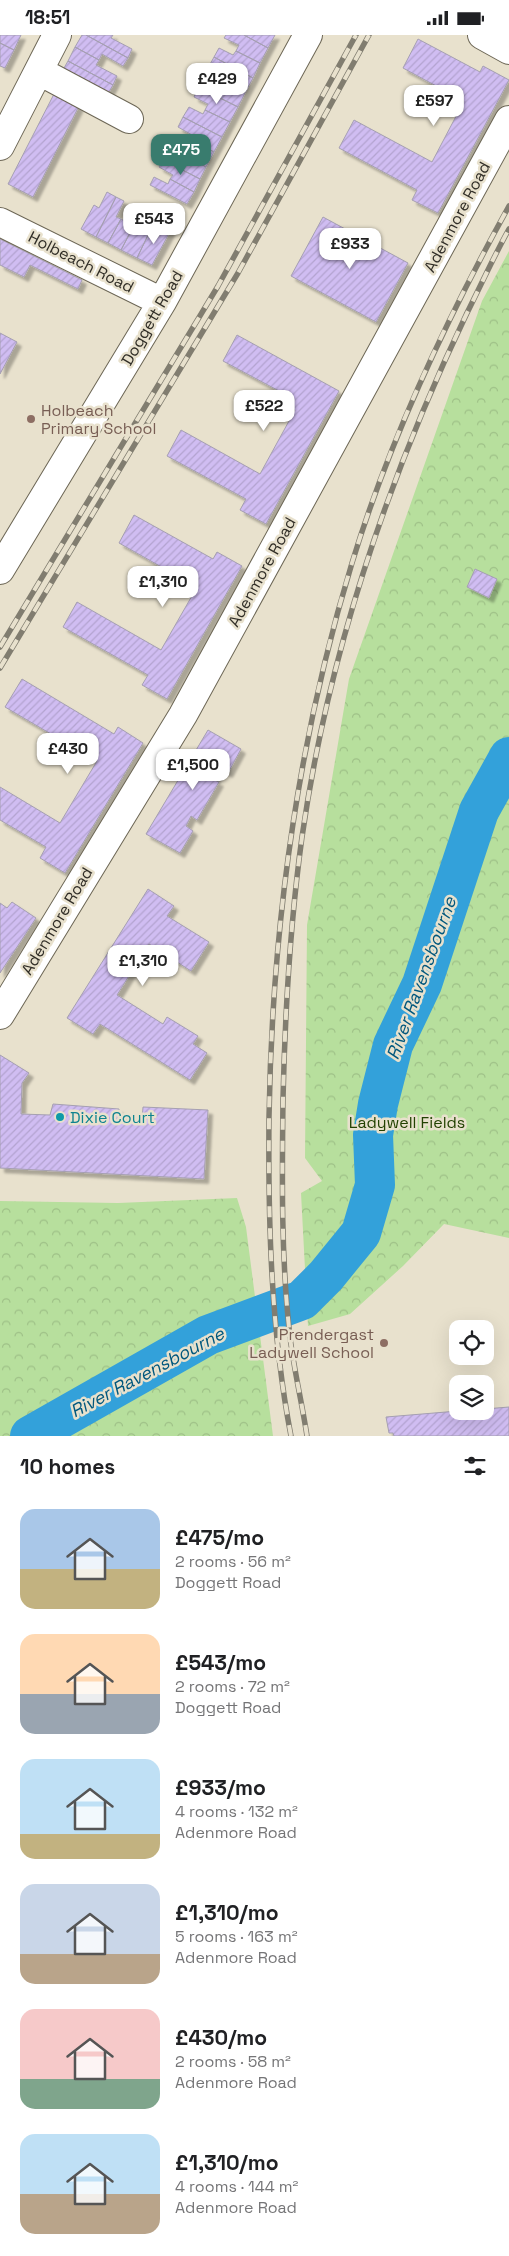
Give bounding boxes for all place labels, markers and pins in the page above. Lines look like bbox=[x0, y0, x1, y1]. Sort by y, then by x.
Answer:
pin: £429 bbox=[187, 63, 247, 105]
pin: £597 bbox=[404, 84, 464, 127]
pin: £475 bbox=[151, 133, 211, 176]
pin: £543 bbox=[124, 203, 184, 245]
pin: £933 bbox=[320, 227, 380, 270]
pin: £522 bbox=[234, 389, 294, 432]
place label: Holbeach Primary School bbox=[41, 400, 156, 439]
marker: Holbeach Primary School bbox=[25, 413, 37, 425]
pin: £1,310 bbox=[122, 565, 204, 608]
pin: £430 bbox=[38, 733, 98, 775]
pin: £1,500 bbox=[152, 749, 234, 791]
pin: £1,310 bbox=[102, 945, 184, 987]
place label: Dixie Court bbox=[70, 1107, 155, 1128]
marker: Dixie Court bbox=[54, 1111, 66, 1123]
place label: Prendergast Ladywell School bbox=[249, 1324, 374, 1363]
marker: Prendergast Ladywell School bbox=[378, 1337, 390, 1349]

